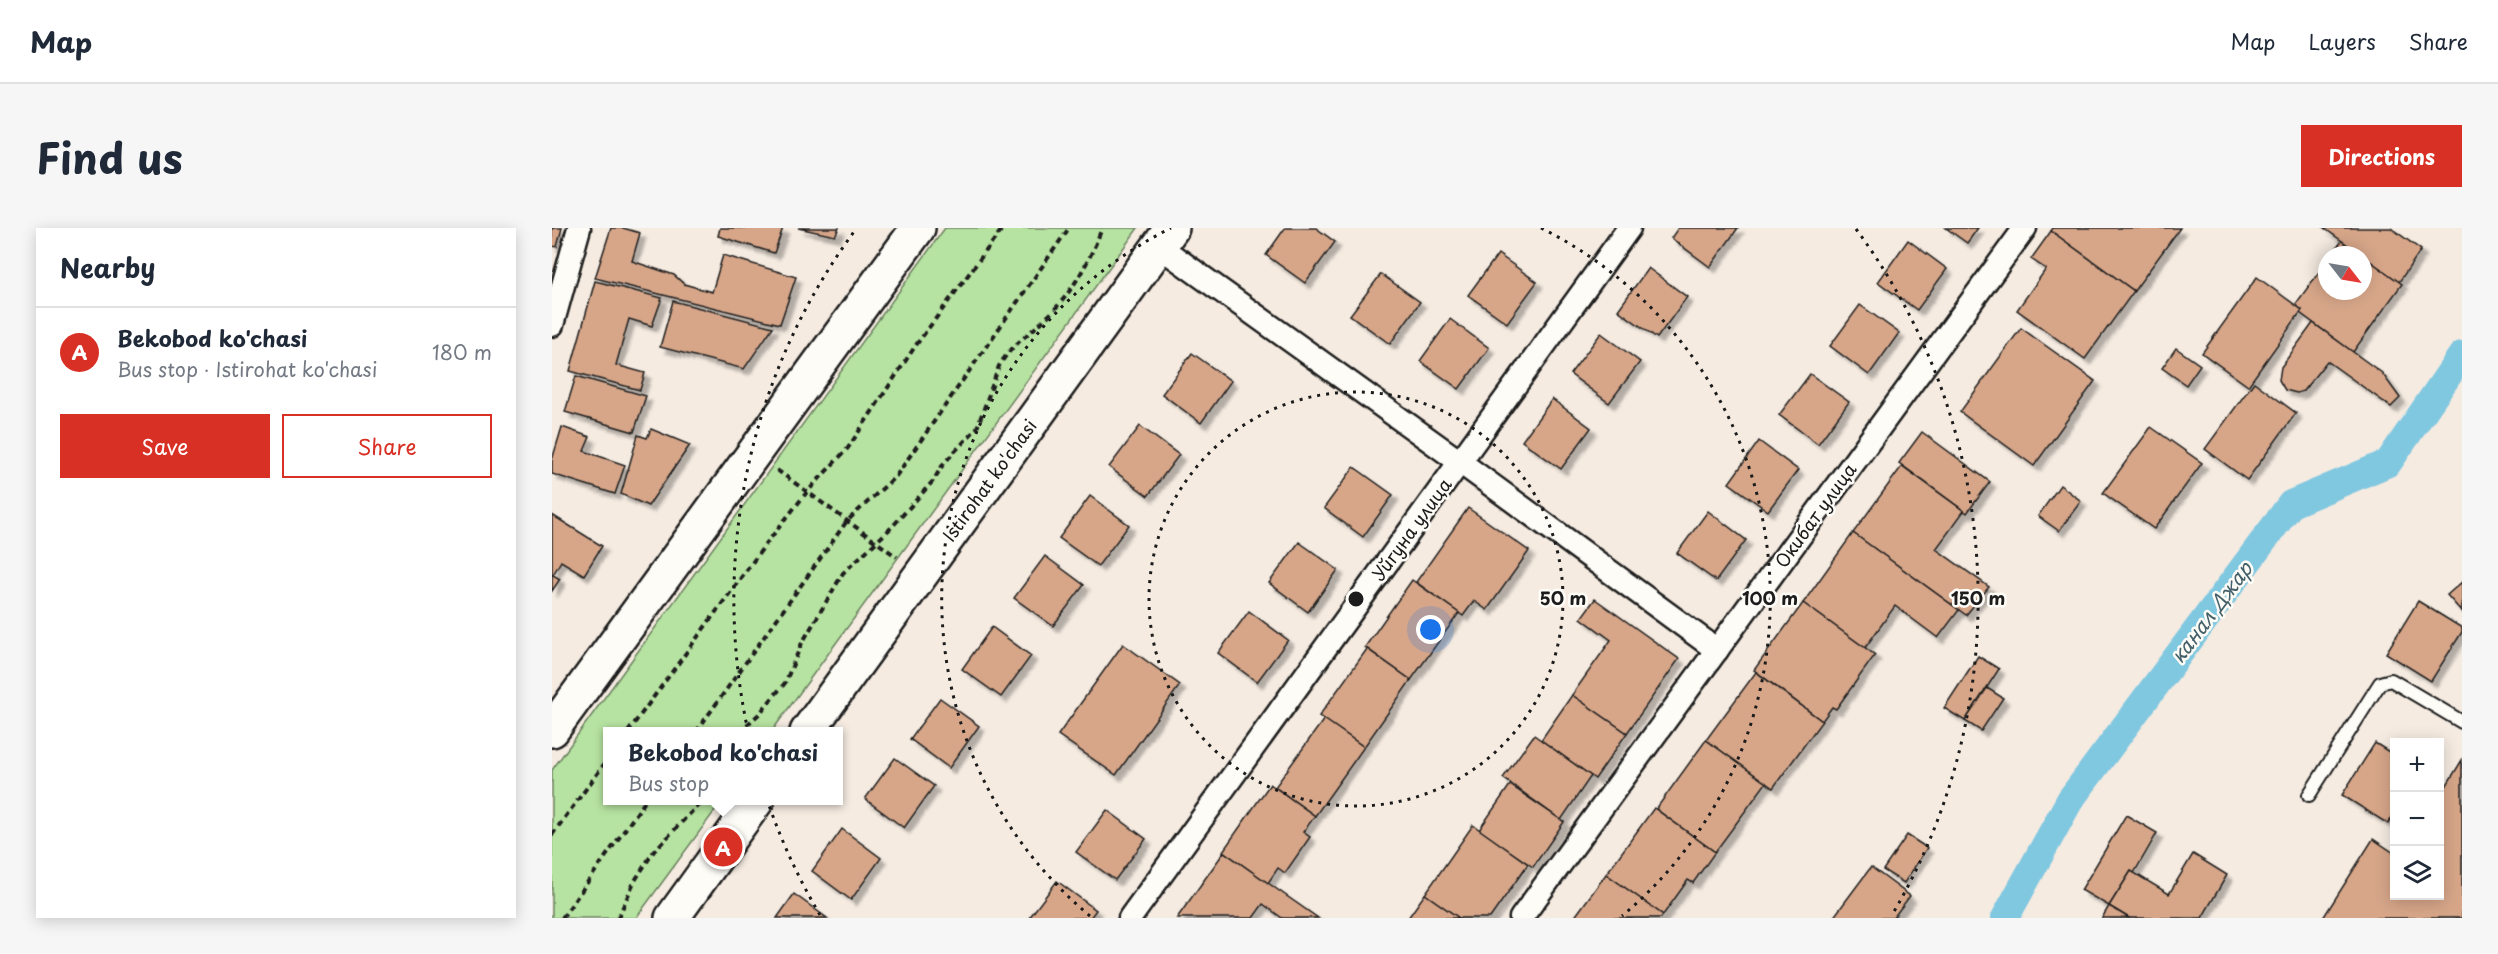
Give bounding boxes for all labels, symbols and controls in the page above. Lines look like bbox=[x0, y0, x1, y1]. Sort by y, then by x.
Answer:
text: Map bbox=[30, 20, 92, 63]
text: Map bbox=[2231, 25, 2275, 57]
text: Layers bbox=[2308, 25, 2376, 57]
text: Share bbox=[2409, 25, 2468, 57]
text: Find us bbox=[36, 125, 183, 188]
button: Directions bbox=[2301, 125, 2462, 187]
north arrow bbox=[2318, 246, 2372, 300]
text: Nearby bbox=[60, 248, 155, 287]
text: Bekobod ko'chasi bbox=[117, 321, 307, 354]
text: A bbox=[72, 337, 87, 367]
text: 180 m bbox=[432, 337, 492, 367]
text: Bus stop · Istirohat ko'chasi bbox=[117, 354, 377, 384]
street label: Istirohat ko'chasi bbox=[935, 413, 1043, 547]
button: Save bbox=[60, 414, 270, 478]
button: Share bbox=[282, 414, 492, 478]
street label: Окибат улица bbox=[1768, 456, 1863, 573]
street label: Уйгуна улица bbox=[1364, 471, 1458, 586]
water label: канал Джар bbox=[2163, 554, 2260, 669]
text: 50 m bbox=[1540, 584, 1586, 611]
text: 100 m bbox=[1742, 584, 1798, 611]
text: 150 m bbox=[1951, 584, 2005, 611]
centre of rings bbox=[1346, 589, 1366, 609]
your location bbox=[1416, 615, 1445, 644]
popup bbox=[603, 727, 843, 805]
text: Bekobod ko'chasi bbox=[628, 735, 818, 768]
map controls bbox=[2390, 738, 2444, 900]
button: + bbox=[2390, 738, 2444, 792]
text: Bus stop bbox=[628, 768, 709, 798]
button: − bbox=[2390, 792, 2444, 846]
pin: A bbox=[704, 824, 742, 870]
button: layers bbox=[2390, 846, 2444, 900]

